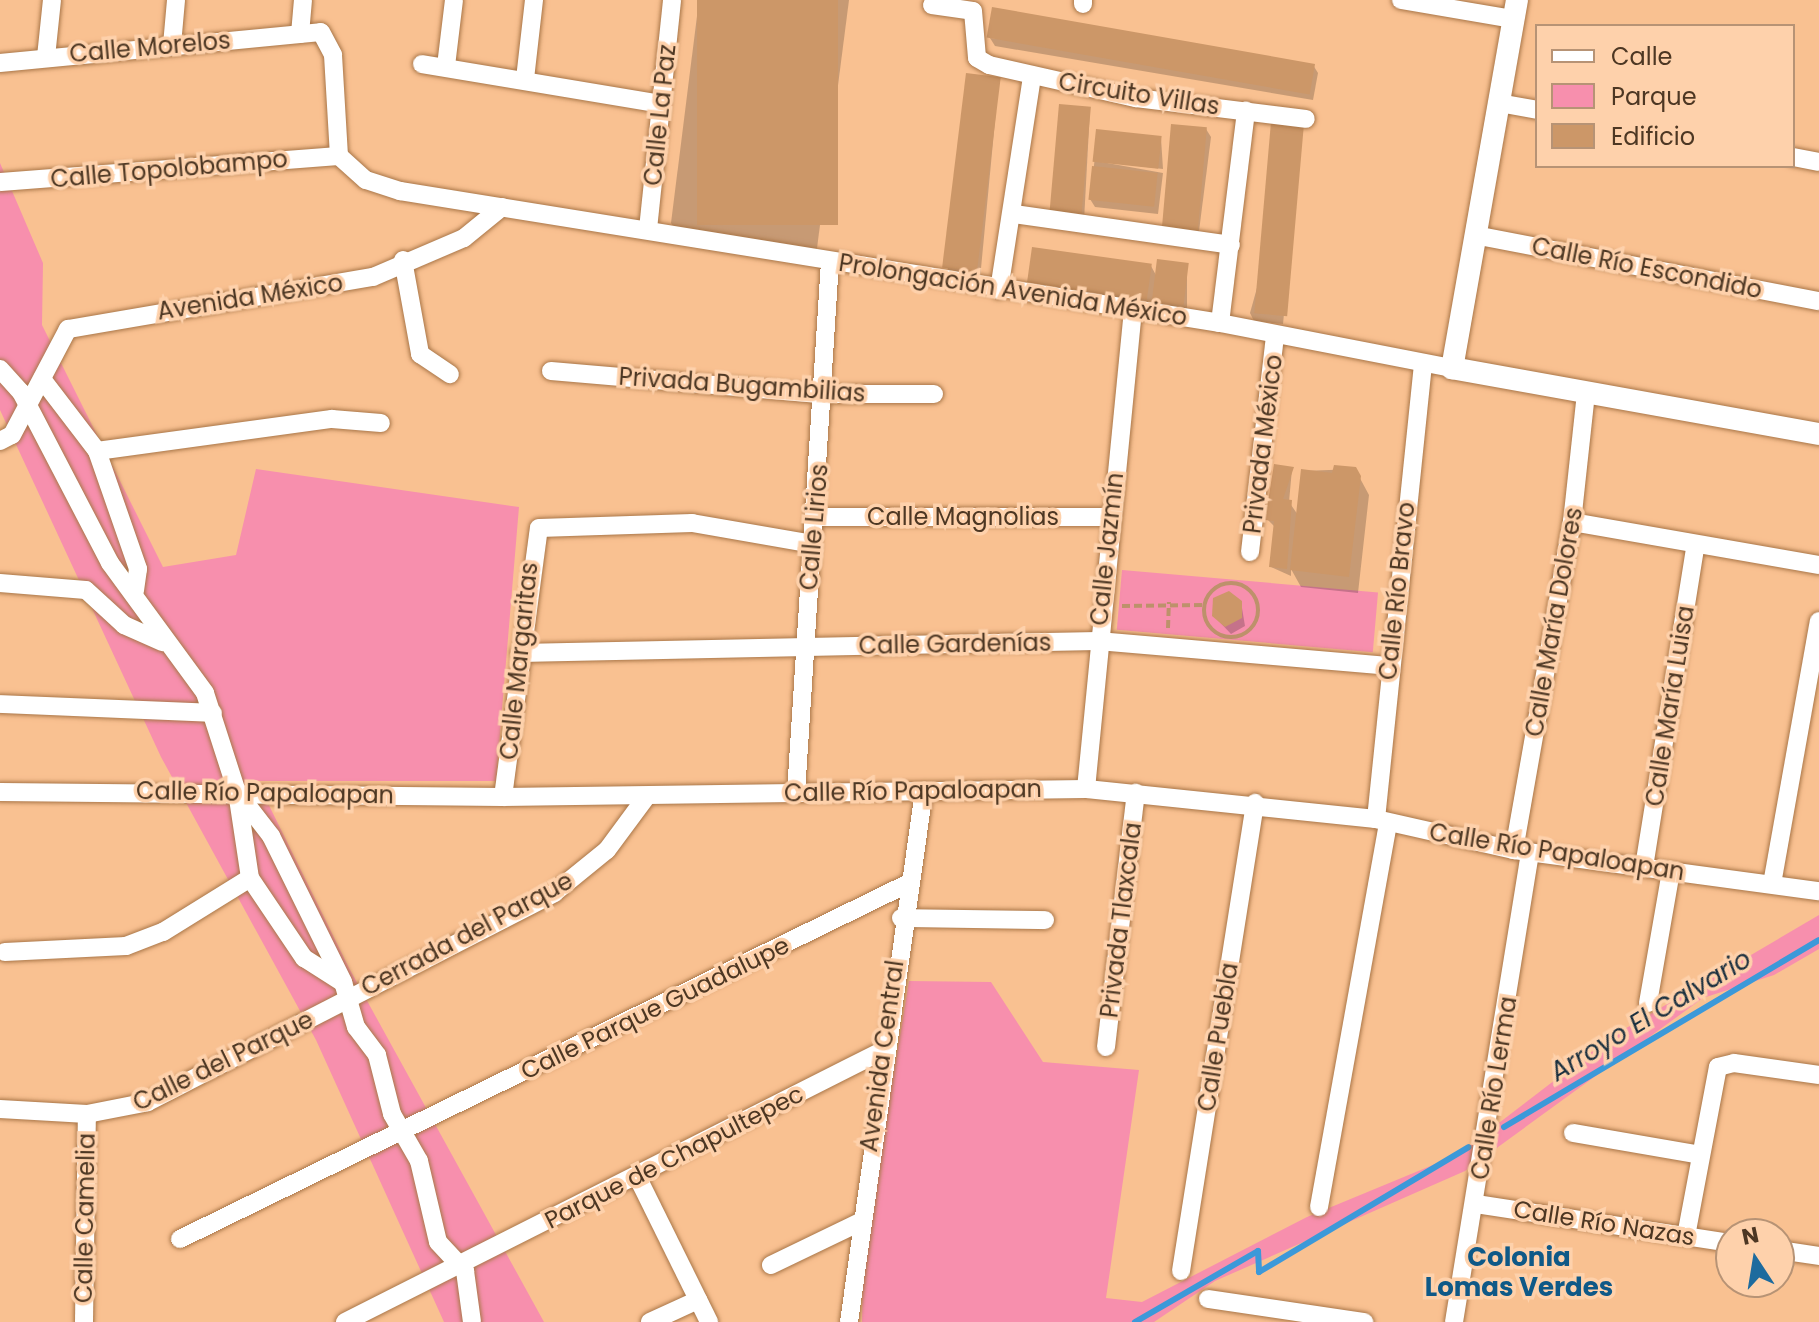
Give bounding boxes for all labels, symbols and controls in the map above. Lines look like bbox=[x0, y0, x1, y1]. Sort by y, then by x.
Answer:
legend bbox=[1535, 24, 1795, 168]
street label: Calle Morelos bbox=[68, 26, 232, 68]
text: Calle bbox=[1611, 40, 1672, 73]
street label: Calle La Paz bbox=[638, 43, 682, 187]
street label: Circuito Villas bbox=[1057, 67, 1221, 121]
text: Parque bbox=[1611, 80, 1697, 113]
text: Edificio bbox=[1611, 120, 1695, 153]
street label: Calle Topolobampo bbox=[49, 144, 289, 194]
street label: Calle Río Escondido bbox=[1529, 232, 1765, 304]
street label: Prolongación Avenida México bbox=[837, 248, 1189, 332]
street label: Avenida México bbox=[155, 268, 345, 326]
street label: Privada México bbox=[1238, 353, 1288, 535]
street label: Privada Bugambilias bbox=[618, 362, 866, 408]
street label: Calle Lirios bbox=[794, 463, 834, 591]
street label: Calle Jazmín bbox=[1085, 471, 1129, 627]
street label: Calle Río Bravo bbox=[1373, 501, 1421, 681]
street label: Calle Magnolias bbox=[867, 503, 1059, 531]
street label: Calle María Dolores bbox=[1520, 505, 1588, 739]
street label: Calle Margaritas bbox=[494, 561, 544, 761]
street label: Calle María Luisa bbox=[1640, 604, 1700, 808]
street label: Calle Gardenías bbox=[858, 628, 1052, 660]
street label: Calle Río Papaloapan bbox=[784, 774, 1042, 808]
street label: Calle Río Papaloapan bbox=[136, 776, 394, 810]
street label: Calle Río Papaloapan bbox=[1427, 818, 1687, 886]
street label: Privada Tlaxcala bbox=[1095, 821, 1147, 1019]
street label: Cerrada del Parque bbox=[356, 866, 578, 1002]
street label: Calle Parque Guadalupe bbox=[516, 930, 794, 1086]
water label: Arroyo El Calvario bbox=[1545, 944, 1757, 1088]
street label: Avenida Central bbox=[854, 958, 910, 1154]
street label: Calle Puebla bbox=[1192, 961, 1244, 1113]
street label: Calle Río Lerma bbox=[1465, 994, 1523, 1182]
street label: Calle del Parque bbox=[128, 1005, 318, 1117]
street label: Parque de Chapultepec bbox=[540, 1079, 808, 1235]
street label: Calle Camelia bbox=[69, 1133, 101, 1303]
street label: Calle Río Nazas bbox=[1511, 1194, 1697, 1252]
north arrow bbox=[1715, 1218, 1795, 1298]
text: N bbox=[1739, 1219, 1762, 1253]
district label: Colonia Lomas Verdes bbox=[1425, 1242, 1613, 1304]

